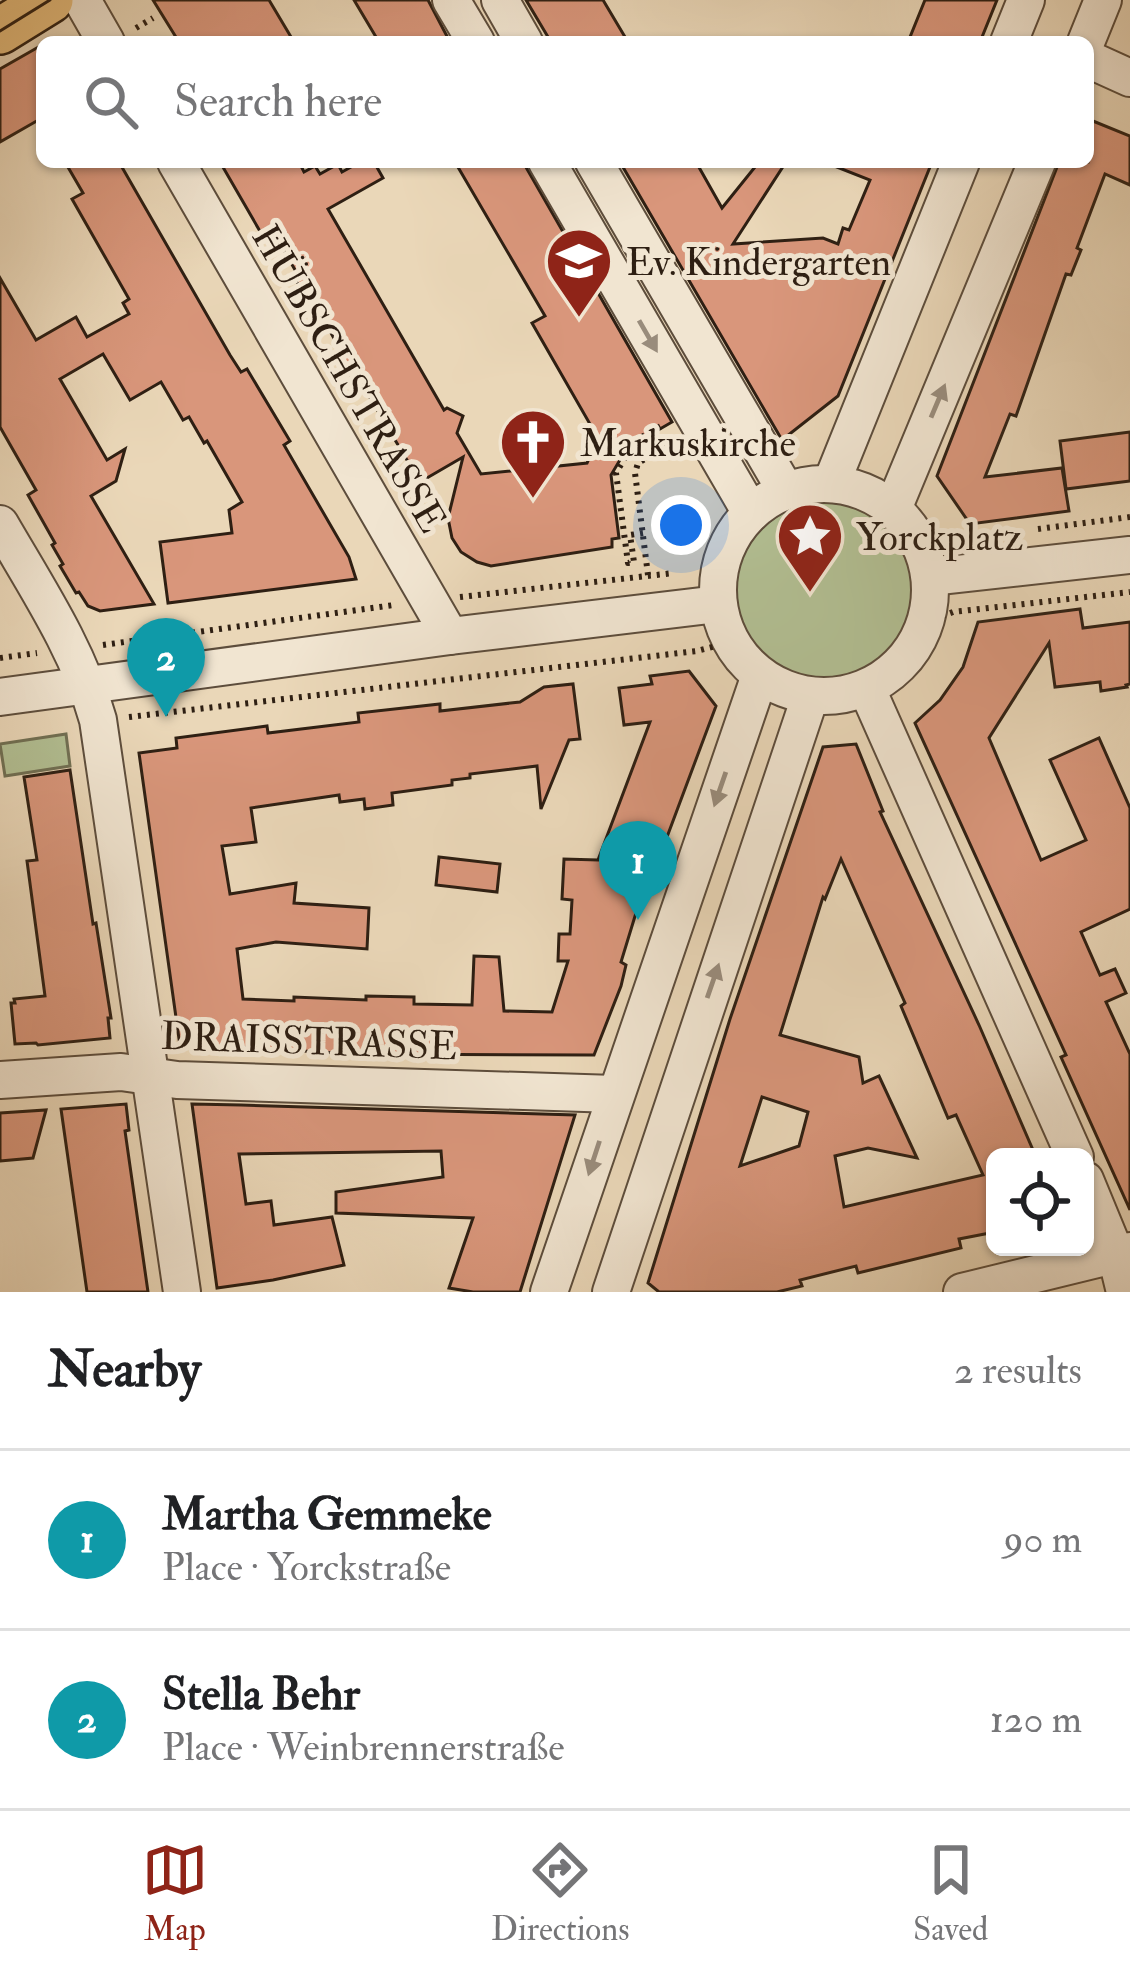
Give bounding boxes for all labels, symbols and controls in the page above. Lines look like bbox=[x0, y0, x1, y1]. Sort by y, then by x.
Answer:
search box bbox=[36, 36, 1094, 168]
icon: search bbox=[78, 69, 144, 135]
text: Search here bbox=[174, 74, 382, 130]
street label: HÜBSCHSTRASSE bbox=[241, 216, 457, 541]
school or university icon: Ev. Kindergarten bbox=[544, 226, 614, 320]
place label: Ev. Kindergarten bbox=[626, 238, 891, 287]
one-way arrow bbox=[636, 319, 657, 353]
one-way arrow bbox=[929, 382, 948, 418]
church icon: Markuskirche bbox=[498, 407, 568, 501]
place label: Markuskirche bbox=[580, 419, 796, 468]
your location bbox=[651, 495, 711, 555]
place icon: Yorckplatz bbox=[775, 501, 845, 595]
place label: Yorckplatz bbox=[856, 513, 1023, 562]
pin: 2 bbox=[127, 618, 205, 717]
one-way arrow bbox=[710, 771, 729, 808]
pin: 1 bbox=[599, 821, 677, 920]
one-way arrow bbox=[705, 963, 724, 999]
street label: DRAISSTRASSE bbox=[160, 1012, 458, 1071]
one-way arrow bbox=[583, 1140, 602, 1177]
map controls bbox=[986, 1148, 1094, 1256]
button: locate bbox=[986, 1148, 1094, 1256]
text: Nearby bbox=[48, 1338, 201, 1402]
text: 2 results bbox=[954, 1346, 1082, 1395]
text: Martha Gemmeke bbox=[162, 1487, 491, 1543]
text: 1 bbox=[80, 1515, 94, 1564]
text: 90 m bbox=[1004, 1515, 1082, 1564]
text: Place · Yorckstraße bbox=[162, 1543, 451, 1592]
text: Stella Behr bbox=[162, 1667, 360, 1723]
text: 2 bbox=[77, 1695, 97, 1744]
text: 120 m bbox=[990, 1695, 1082, 1744]
text: Place · Weinbrennerstraße bbox=[162, 1723, 564, 1772]
tab: Map bbox=[142, 1837, 208, 1950]
tab: Directions bbox=[491, 1837, 630, 1950]
tab: Saved bbox=[913, 1837, 988, 1950]

